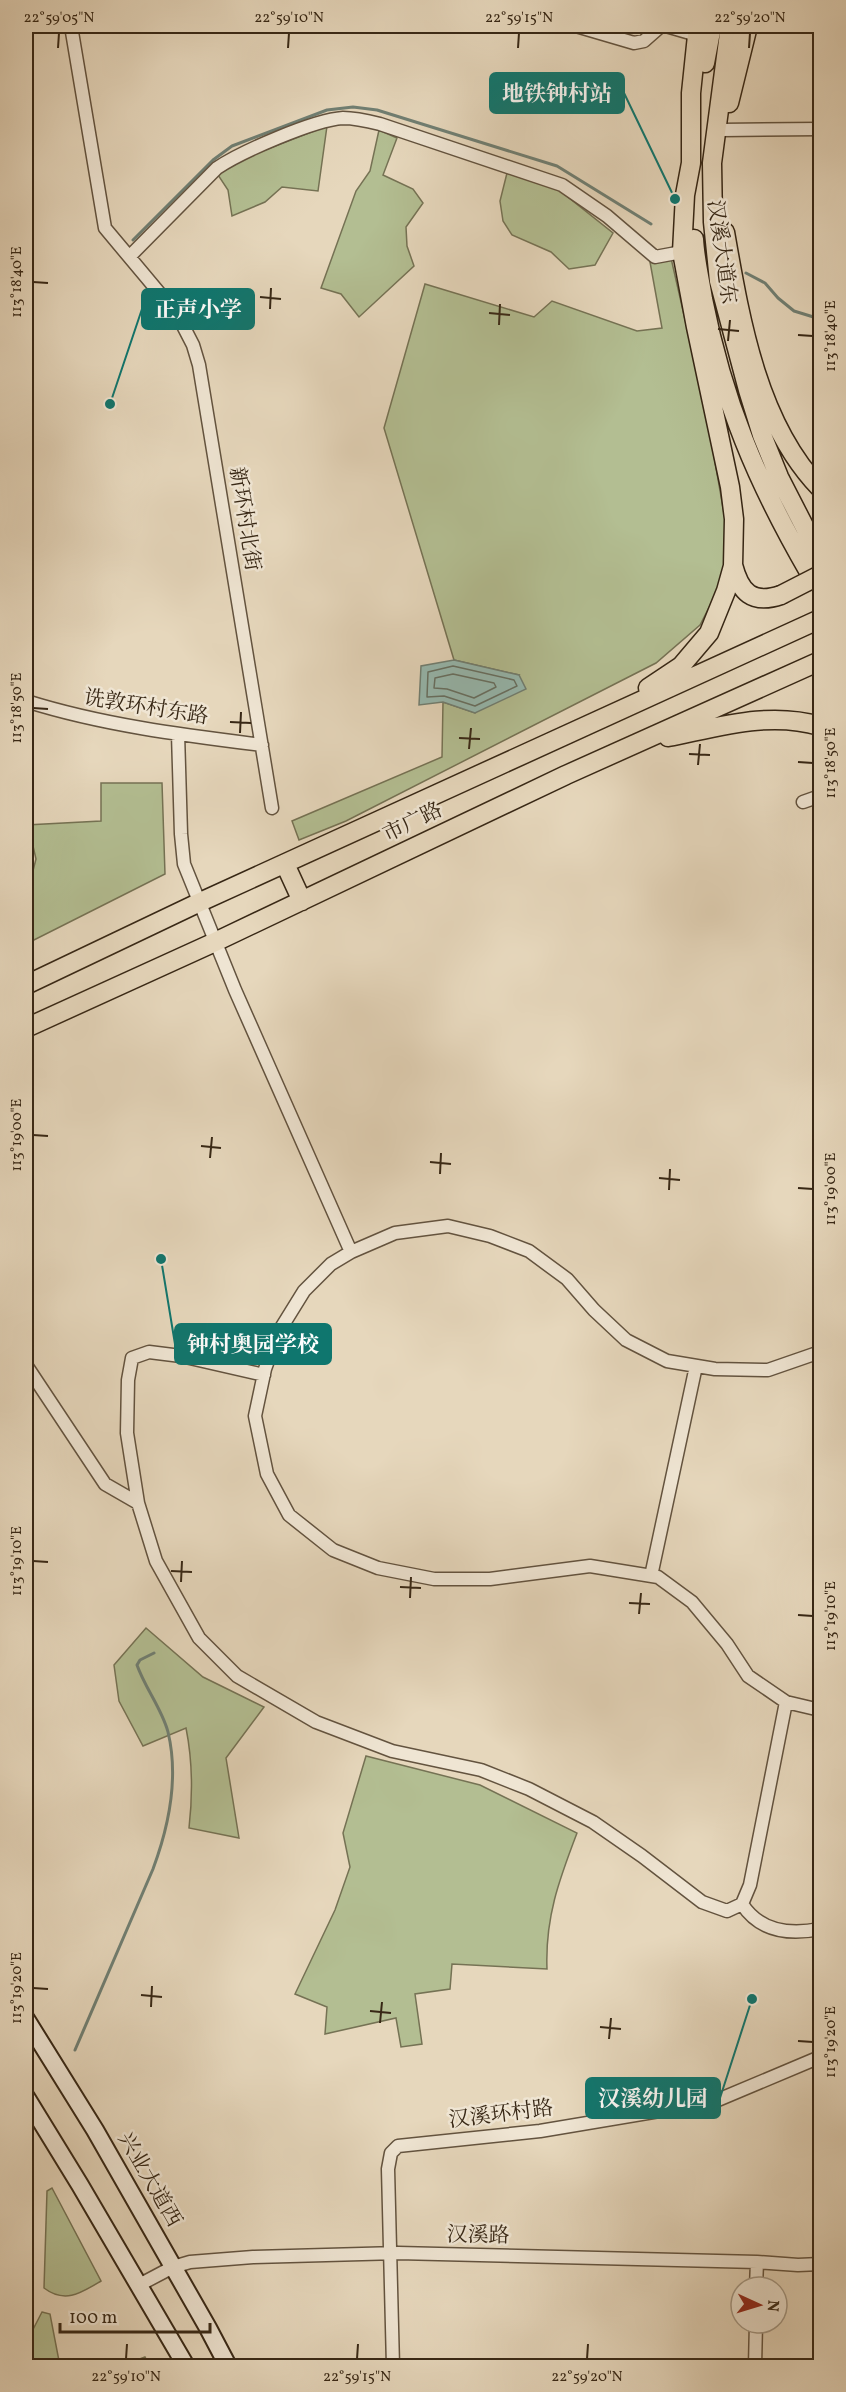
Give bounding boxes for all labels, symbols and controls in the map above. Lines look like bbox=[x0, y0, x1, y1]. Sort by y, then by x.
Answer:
text: 22°59'05"N bbox=[24, 8, 94, 29]
text: 22°59'10"N bbox=[254, 8, 324, 29]
text: 22°59'15"N bbox=[485, 8, 553, 29]
text: 22°59'20"N bbox=[714, 8, 786, 29]
callout: 地铁钟村站 bbox=[490, 73, 624, 113]
text: 地铁钟村站 bbox=[502, 80, 612, 111]
street label: 汉溪大道东 bbox=[699, 198, 743, 306]
text: 113°18'40"E bbox=[7, 246, 28, 318]
callout: 正声小学 bbox=[142, 289, 254, 329]
text: 正声小学 bbox=[154, 296, 242, 327]
text: 113°18'40"E bbox=[821, 300, 842, 372]
street label: 新环村北街 bbox=[221, 465, 267, 573]
text: 113°18'50"E bbox=[7, 672, 28, 744]
street label: 诜敦环村东路 bbox=[82, 684, 210, 732]
text: 113°18'50"E bbox=[821, 727, 842, 799]
street label: 市广路 bbox=[378, 796, 448, 850]
text: 113°19'00"E bbox=[7, 1098, 28, 1172]
text: 113°19'00"E bbox=[821, 1152, 842, 1226]
callout: 钟村奥园学校 bbox=[175, 1324, 331, 1364]
text: 钟村奥园学校 bbox=[187, 1331, 319, 1362]
text: 113°19'10"E bbox=[7, 1526, 28, 1596]
text: 113°19'10"E bbox=[821, 1581, 842, 1651]
text: 113°19'20"E bbox=[7, 1952, 28, 2024]
text: 113°19'20"E bbox=[821, 2006, 842, 2078]
callout: 汉溪幼儿园 bbox=[586, 2078, 720, 2118]
text: 汉溪幼儿园 bbox=[598, 2085, 708, 2116]
street label: 汉溪环村路 bbox=[447, 2094, 555, 2136]
street label: 兴业大道西 bbox=[110, 2127, 188, 2233]
street label: 汉溪路 bbox=[446, 2221, 510, 2251]
north arrow bbox=[729, 2275, 789, 2335]
scale bar bbox=[60, 2296, 210, 2334]
text: N bbox=[761, 2299, 783, 2313]
text: 100 m bbox=[69, 2306, 118, 2331]
text: 22°59'10"N bbox=[91, 2367, 161, 2388]
text: 22°59'15"N bbox=[323, 2367, 391, 2388]
text: 22°59'20"N bbox=[551, 2367, 623, 2388]

